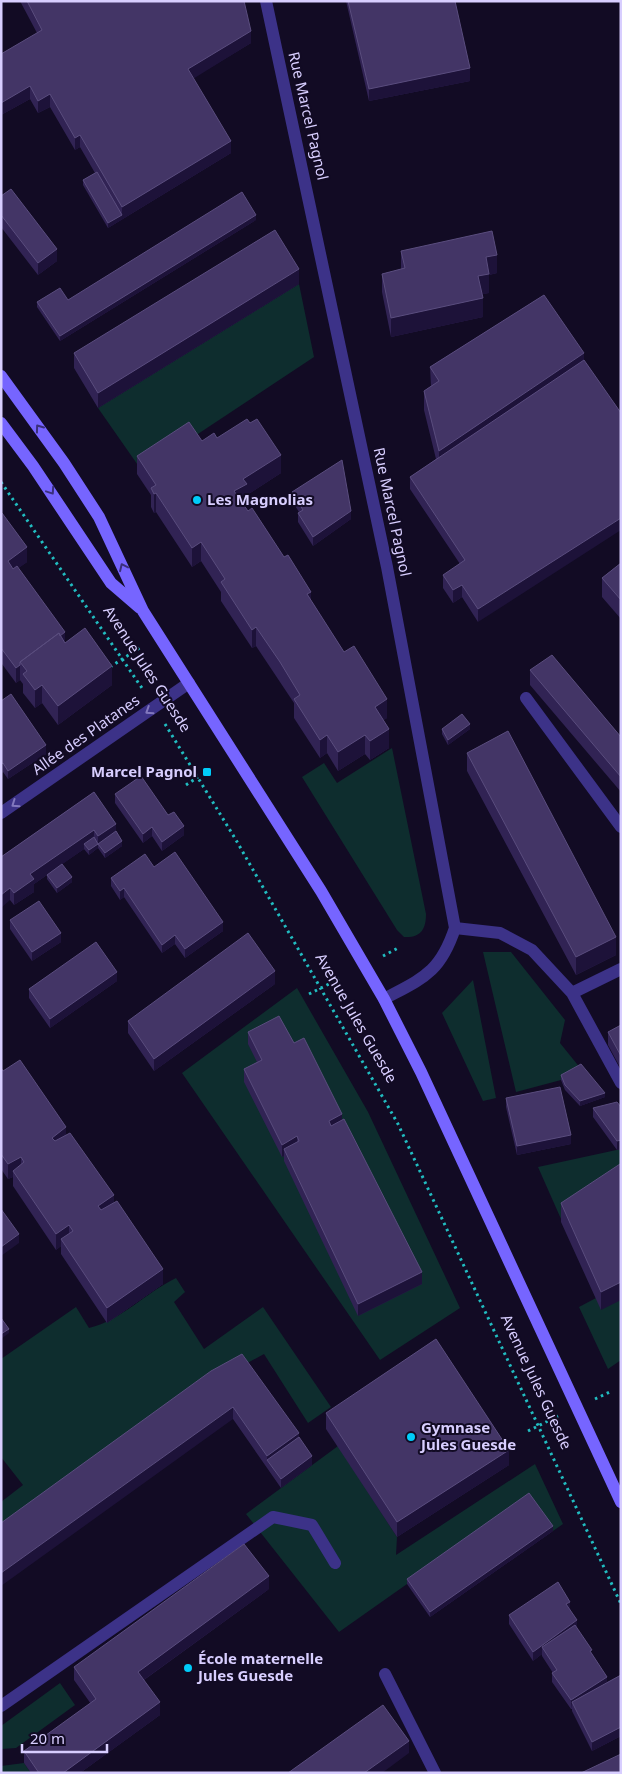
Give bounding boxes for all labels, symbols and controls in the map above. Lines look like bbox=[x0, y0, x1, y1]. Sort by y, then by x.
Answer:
street label: Rue Marcel Pagnol bbox=[284, 50, 333, 182]
one-way arrow bbox=[36, 425, 45, 434]
street label: Rue Marcel Pagnol bbox=[370, 446, 416, 578]
one-way arrow bbox=[45, 485, 54, 495]
place label: Les Magnolias bbox=[207, 489, 313, 509]
marker: Les Magnolias bbox=[191, 494, 203, 506]
one-way arrow bbox=[118, 563, 129, 572]
street label: Avenue Jules Guesde bbox=[99, 601, 196, 735]
street label: Allée des Platanes bbox=[28, 690, 143, 779]
one-way arrow bbox=[145, 704, 154, 714]
place label: Marcel Pagnol bbox=[91, 761, 197, 781]
marker: Marcel Pagnol bbox=[201, 766, 213, 778]
one-way arrow bbox=[12, 798, 21, 806]
street label: Avenue Jules Guesde bbox=[311, 949, 402, 1086]
street label: Avenue Jules Guesde bbox=[497, 1311, 577, 1452]
place label: Gymnase Jules Guesde bbox=[419, 1417, 516, 1454]
marker: Gymnase Jules Guesde bbox=[405, 1431, 417, 1443]
place label: École maternelle Jules Guesde bbox=[196, 1648, 323, 1685]
marker: École maternelle Jules Guesde bbox=[182, 1662, 194, 1674]
scale bar bbox=[22, 1722, 108, 1754]
text: 20 m bbox=[30, 1728, 65, 1748]

